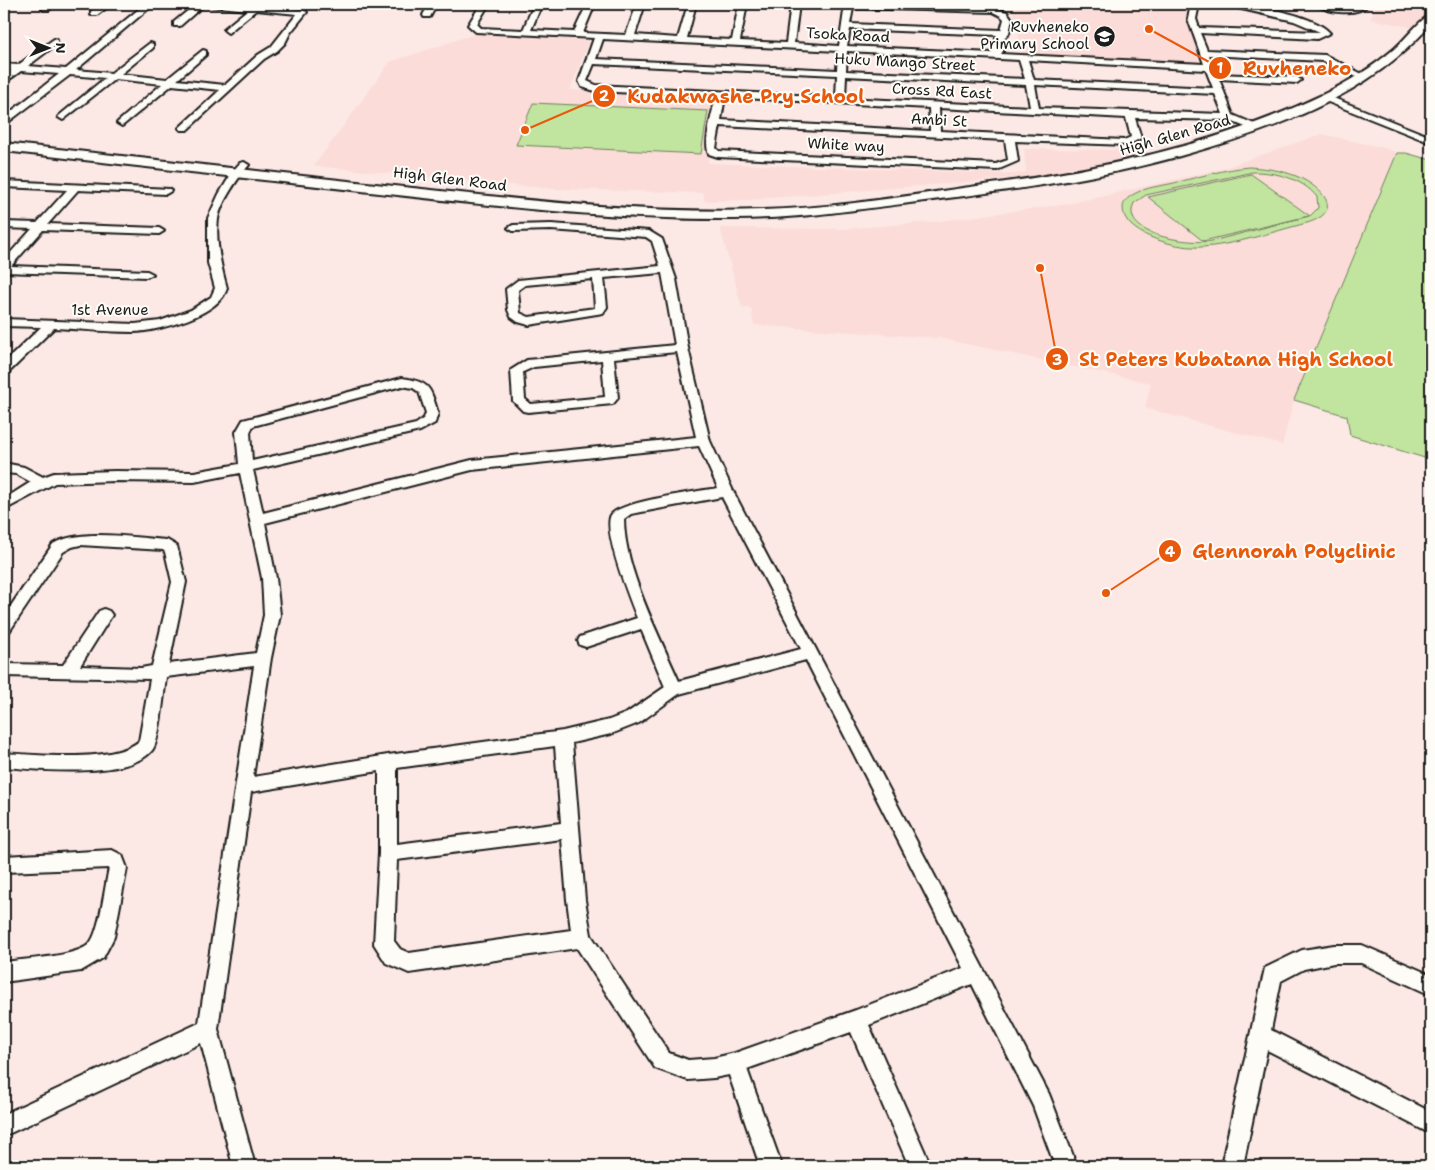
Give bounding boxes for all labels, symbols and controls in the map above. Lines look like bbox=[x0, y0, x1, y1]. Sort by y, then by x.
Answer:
place label: Ruvheneko Primary School bbox=[980, 17, 1089, 54]
north arrow bbox=[22, 22, 72, 72]
street label: Tsoka Road bbox=[806, 23, 891, 47]
school or university icon: Ruvheneko Primary School bbox=[1093, 24, 1117, 48]
text: N bbox=[52, 42, 70, 54]
street label: Huku Mango Street bbox=[834, 48, 976, 76]
callout: Ruvheneko bbox=[1208, 51, 1361, 85]
text: Ruvheneko bbox=[1243, 56, 1351, 81]
text: 1 bbox=[1217, 58, 1224, 78]
street label: Cross Rd East bbox=[891, 78, 993, 104]
callout: Kudakwashe Pry School bbox=[592, 79, 874, 113]
text: Kudakwashe Pry School bbox=[627, 84, 865, 109]
text: 2 bbox=[599, 86, 610, 106]
street label: Ambi St bbox=[910, 109, 968, 131]
street label: High Glen Road bbox=[1117, 109, 1233, 160]
street label: White way bbox=[807, 133, 885, 157]
street label: High Glen Road bbox=[392, 162, 509, 196]
street label: 1st Avenue bbox=[71, 300, 149, 320]
callout: St Peters Kubatana High School bbox=[1044, 342, 1404, 376]
text: St Peters Kubatana High School bbox=[1079, 347, 1393, 372]
text: 3 bbox=[1052, 350, 1062, 370]
callout: Glennorah Polyclinic bbox=[1158, 534, 1406, 568]
text: Glennorah Polyclinic bbox=[1192, 539, 1396, 564]
text: 4 bbox=[1165, 542, 1176, 562]

